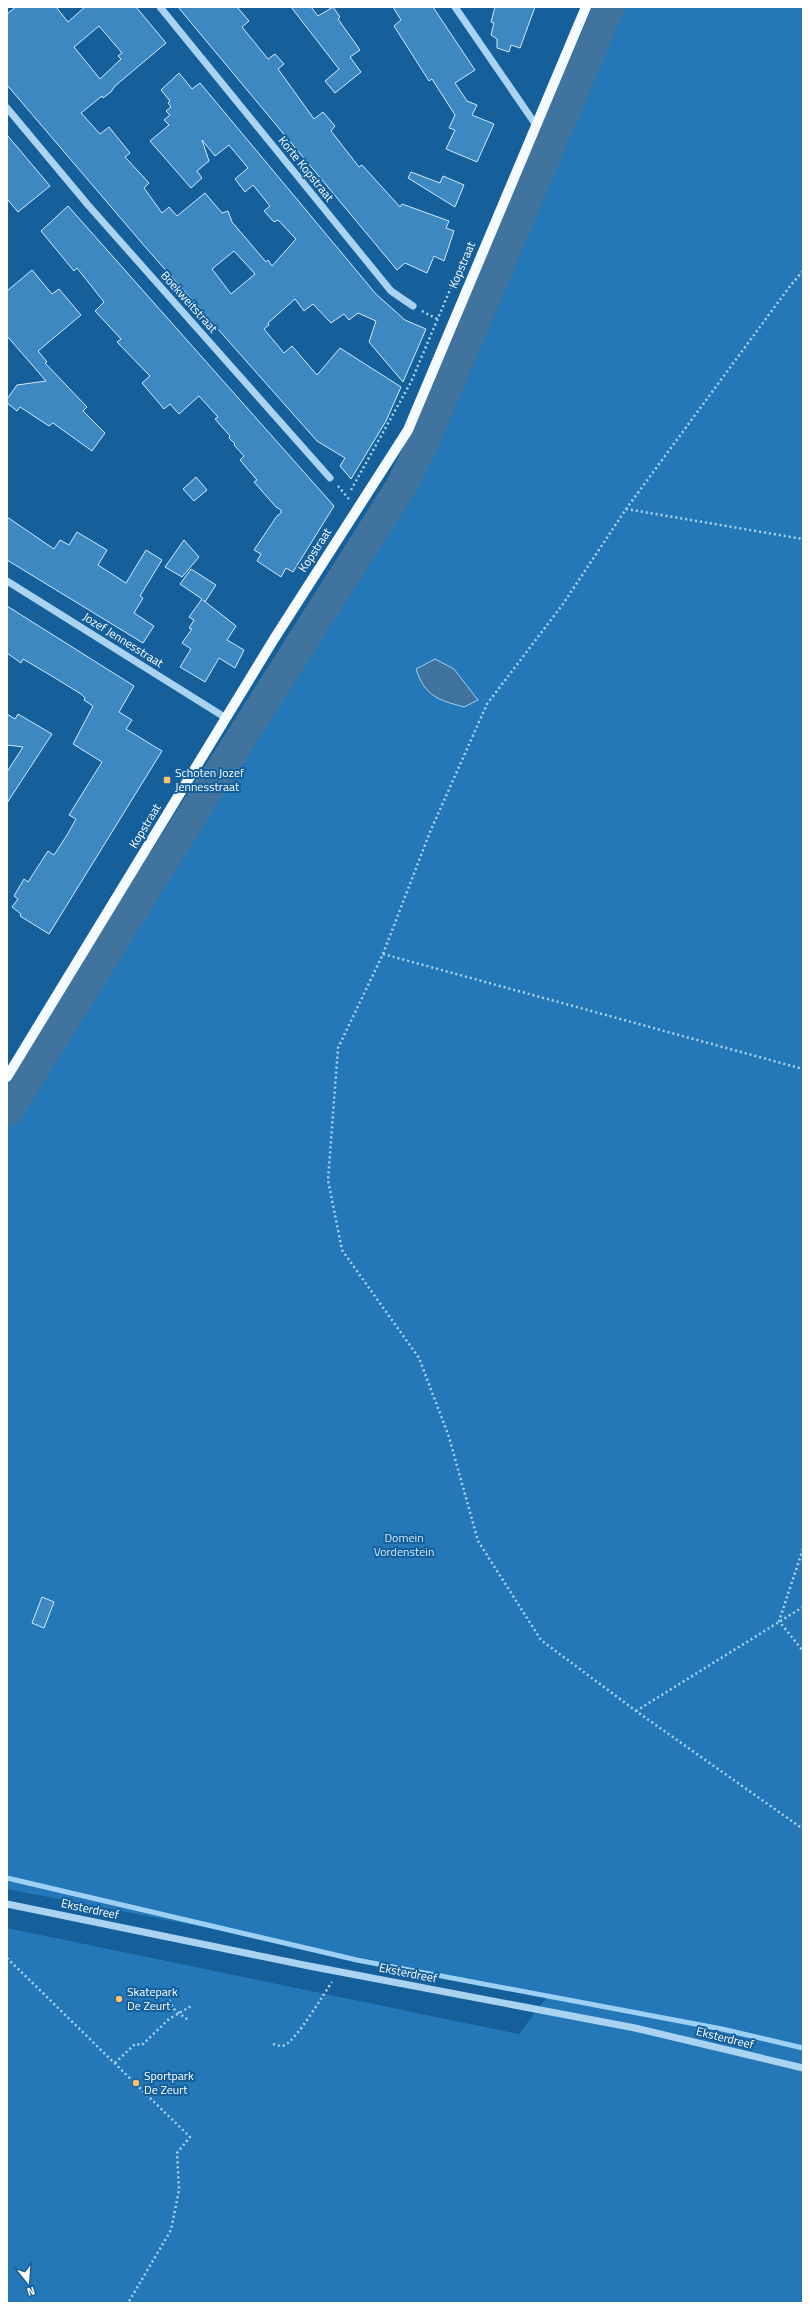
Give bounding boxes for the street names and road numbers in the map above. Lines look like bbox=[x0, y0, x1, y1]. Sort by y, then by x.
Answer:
street label: Korte Kopstraat bbox=[274, 132, 339, 206]
street label: Kopstraat bbox=[443, 238, 480, 291]
street label: Boekweitstraat bbox=[156, 266, 223, 337]
street label: Kopstraat bbox=[293, 523, 336, 576]
street label: Jozef Jennesstraat bbox=[79, 607, 168, 672]
street label: Kopstraat bbox=[124, 799, 166, 852]
street label: Eksterdreef bbox=[59, 1893, 121, 1924]
street label: Eksterdreef bbox=[377, 1958, 439, 1987]
street label: Eksterdreef bbox=[694, 2021, 756, 2054]

